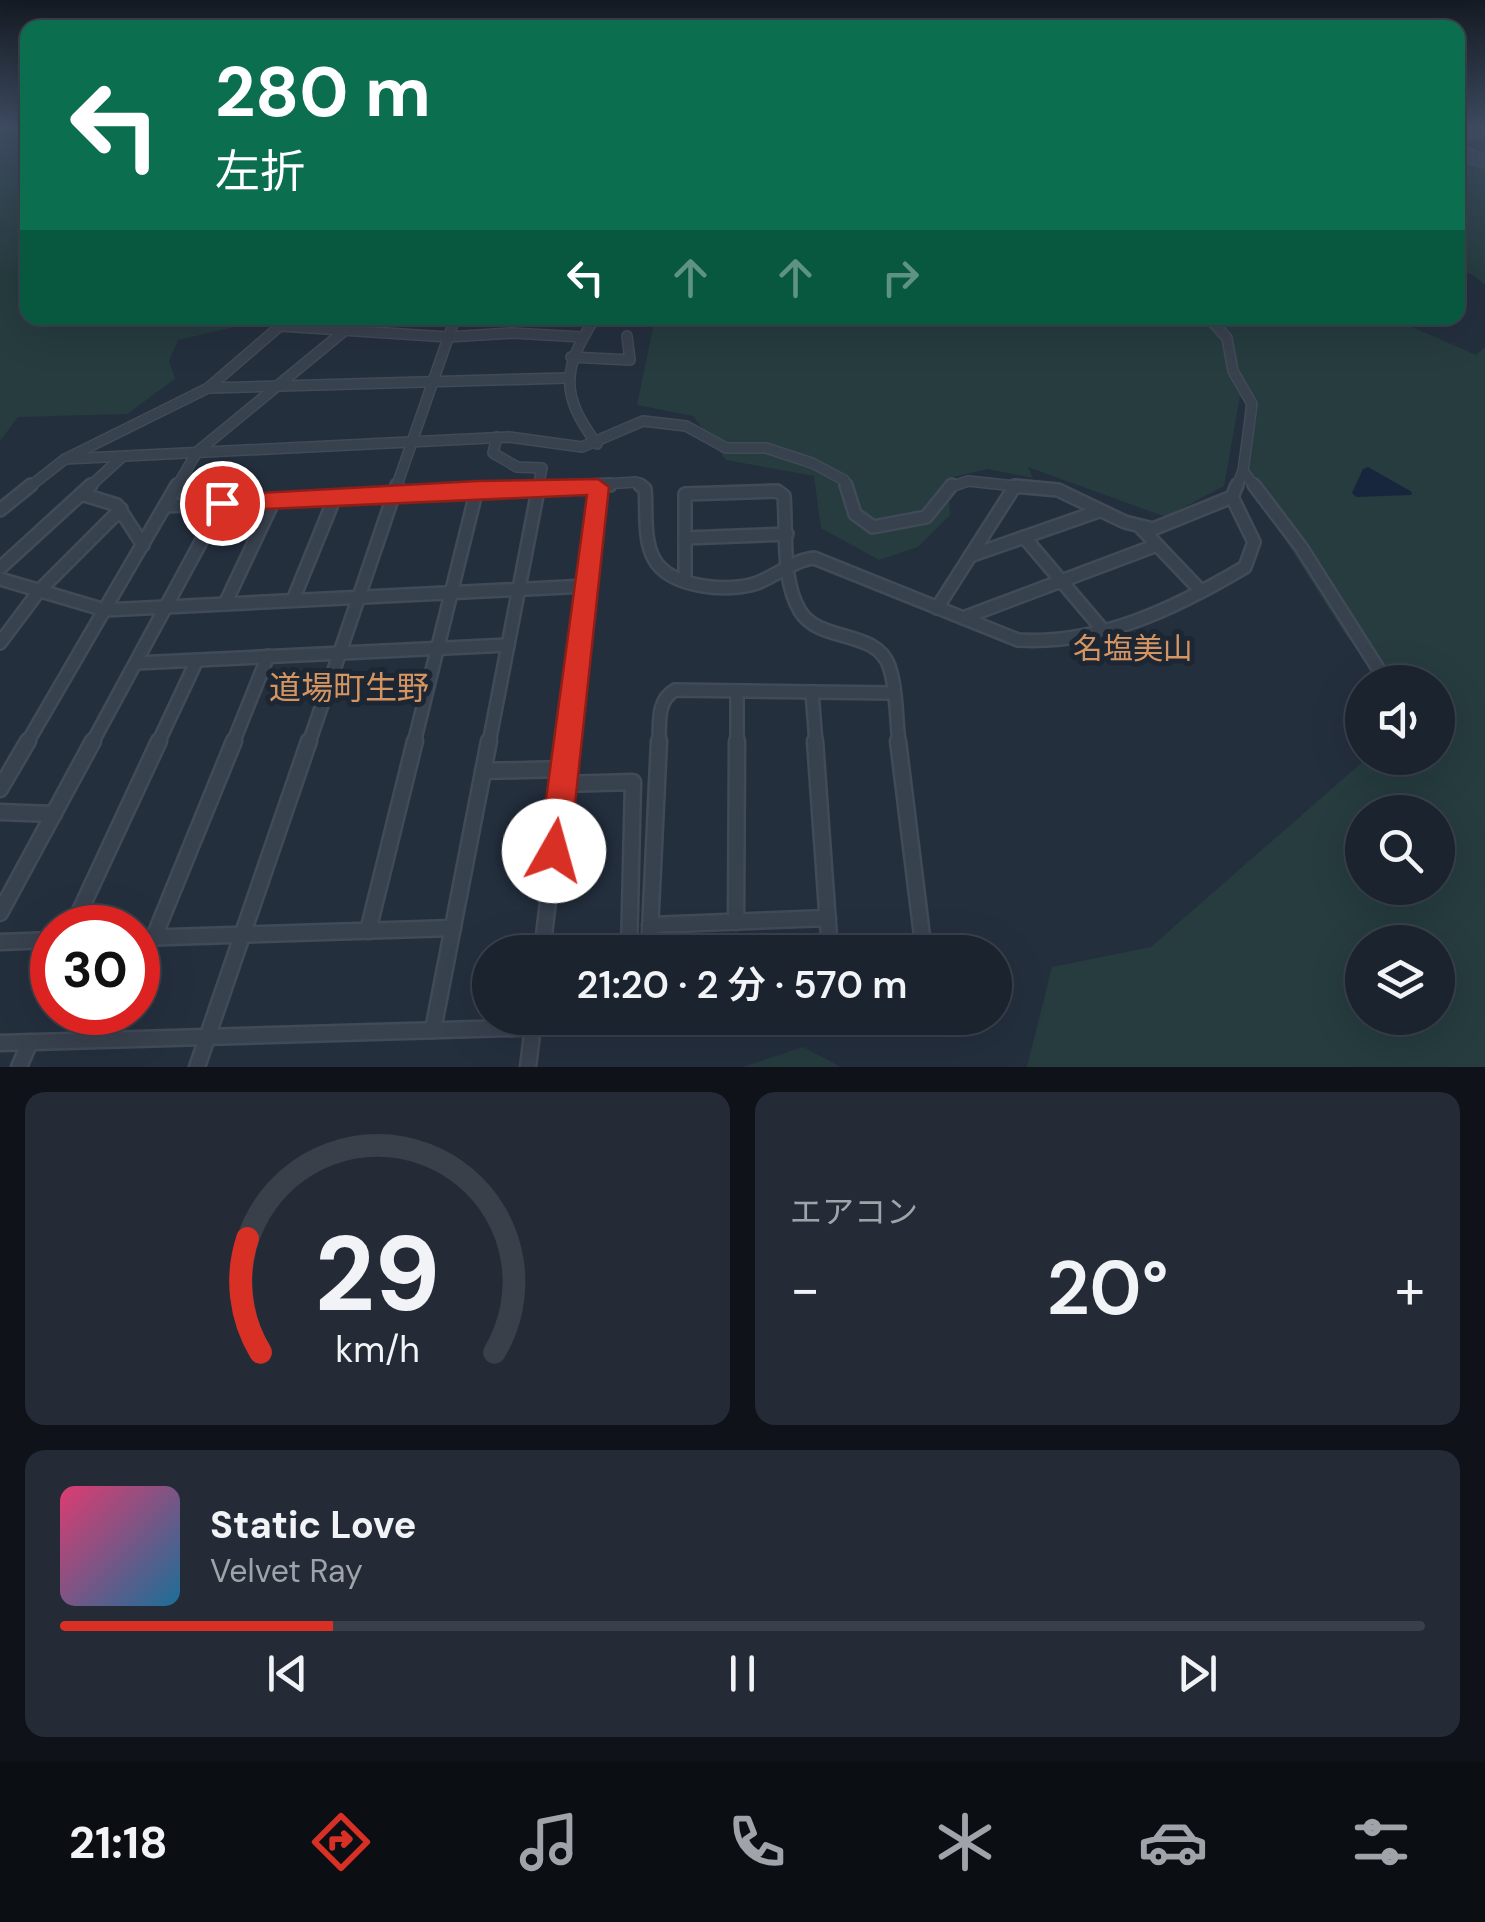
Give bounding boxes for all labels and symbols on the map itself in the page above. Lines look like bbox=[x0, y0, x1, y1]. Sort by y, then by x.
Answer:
pin bbox=[180, 461, 265, 546]
district label: 名塩美山 bbox=[1073, 629, 1193, 668]
district label: 道場町生野 bbox=[269, 667, 429, 709]
position arrow bbox=[502, 799, 606, 903]
speed limit sign: 30 bbox=[30, 905, 160, 1035]

